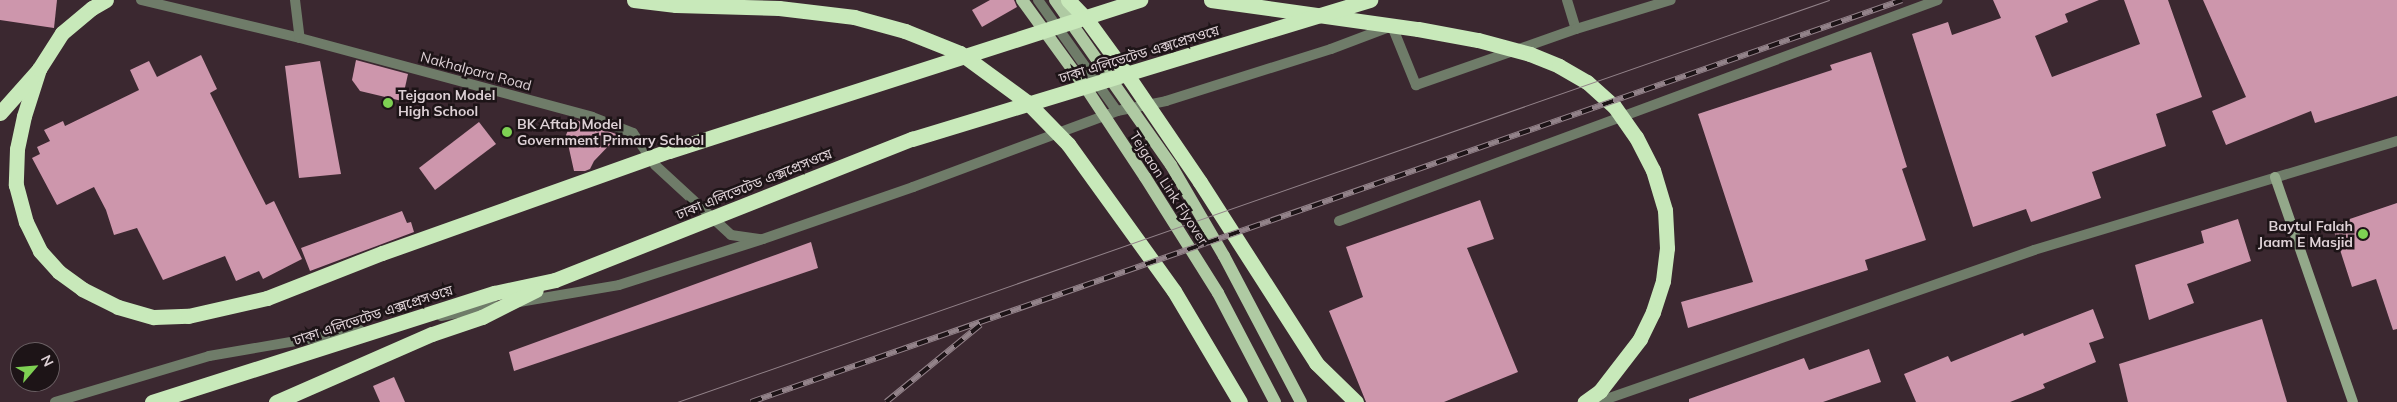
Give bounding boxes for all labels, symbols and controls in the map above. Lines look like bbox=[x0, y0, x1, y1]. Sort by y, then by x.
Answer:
street label: ঢাকা এলিভেটেড এক্সপ্রেসওয়ে bbox=[1057, 22, 1221, 86]
street label: Nakhalpara Road bbox=[419, 48, 533, 94]
place label: Tejgaon Model High School bbox=[398, 87, 495, 120]
marker: Tejgaon Model High School bbox=[382, 97, 394, 109]
place label: BK Aftab Model Government Primary School bbox=[517, 116, 704, 148]
marker: BK Aftab Model Government Primary School bbox=[501, 126, 513, 138]
street label: Tejgaon Link Flyover bbox=[1126, 128, 1212, 248]
street label: ঢাকা এলিভেটেড এক্সপ্রেসওয়ে bbox=[674, 145, 834, 223]
place label: Baytul Falah Jaam E Masjid bbox=[2258, 218, 2353, 250]
marker: Baytul Falah Jaam E Masjid bbox=[2357, 228, 2369, 240]
street label: ঢাকা এলিভেটেড এক্সপ্রেসওয়ে bbox=[291, 281, 455, 349]
north arrow bbox=[10, 342, 60, 392]
text: N bbox=[37, 352, 58, 369]

